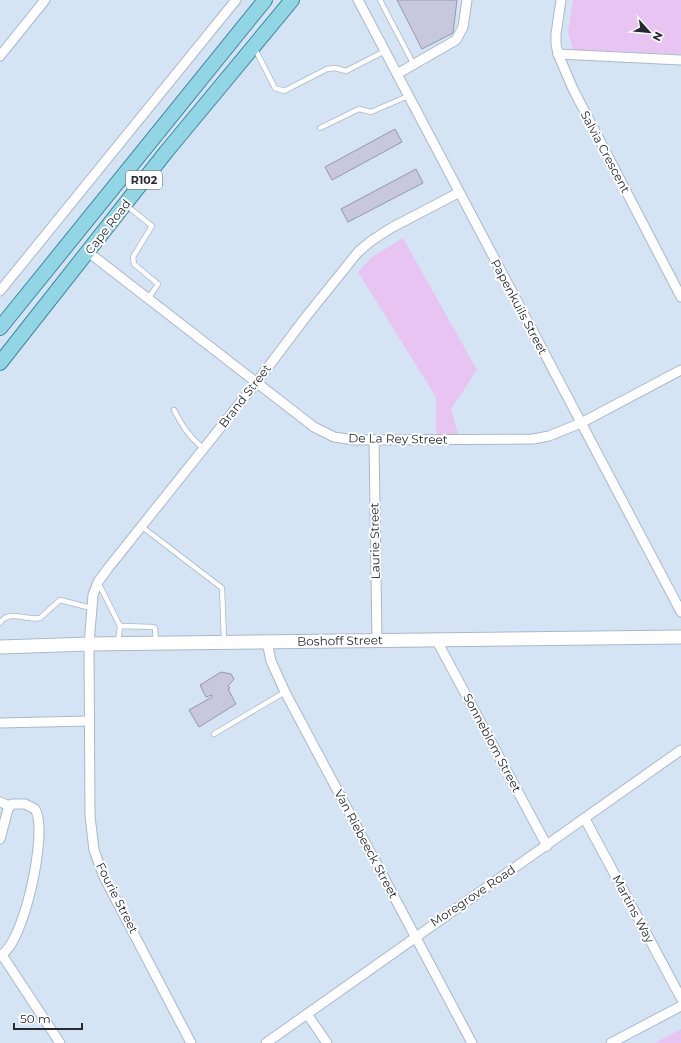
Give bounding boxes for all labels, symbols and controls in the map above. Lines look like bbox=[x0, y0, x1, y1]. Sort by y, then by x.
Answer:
north arrow bbox=[629, 12, 669, 52]
text: N bbox=[650, 29, 666, 44]
street label: Salvia Crescent bbox=[578, 108, 633, 195]
road number: R102 bbox=[126, 171, 162, 189]
street label: Cape Road bbox=[82, 196, 134, 257]
street label: Papenkuils Street bbox=[488, 257, 551, 357]
street label: Brand Street bbox=[215, 361, 274, 430]
street label: De La Rey Street bbox=[348, 430, 448, 447]
street label: Laurie Street bbox=[366, 502, 383, 580]
street label: Boshoff Street bbox=[297, 632, 383, 649]
street label: Sonneblom Street bbox=[460, 691, 525, 795]
street label: Van Riebeeck Street bbox=[331, 787, 402, 901]
street label: Fourie Street bbox=[93, 860, 142, 936]
street label: Moregrove Road bbox=[427, 862, 518, 930]
street label: Martins Way bbox=[609, 872, 658, 946]
scale bar bbox=[14, 1005, 82, 1031]
text: 50 m bbox=[20, 1011, 51, 1026]

